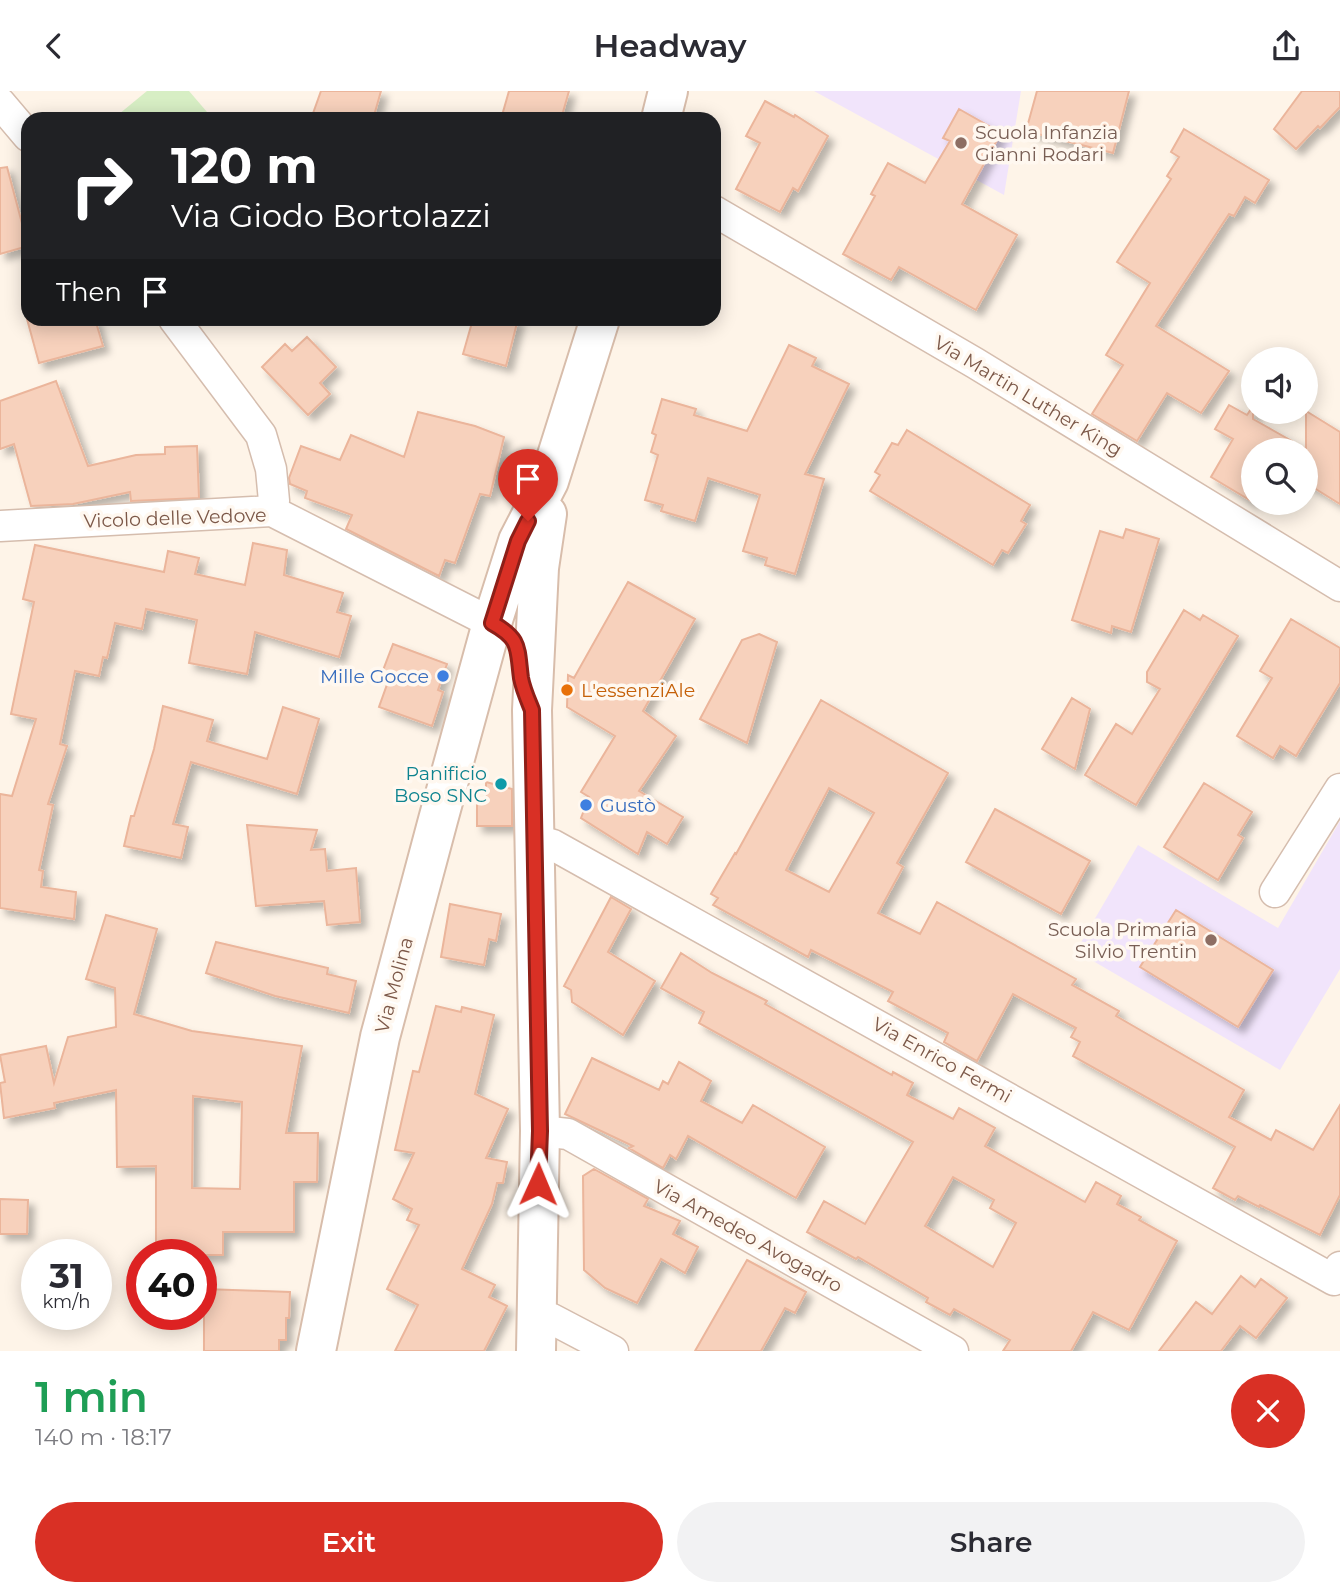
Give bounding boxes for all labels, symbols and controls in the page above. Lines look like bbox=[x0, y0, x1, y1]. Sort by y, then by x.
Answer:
text: Headway bbox=[594, 26, 746, 65]
icon: back bbox=[35, 27, 73, 65]
icon: share bbox=[1267, 27, 1305, 65]
place label: Scuola Infanzia Gianni Rodari bbox=[975, 121, 1118, 166]
marker: Scuola Infanzia Gianni Rodari bbox=[953, 135, 969, 151]
text: 120 m bbox=[171, 136, 318, 195]
icon: right bbox=[56, 140, 147, 231]
text: Via Giodo Bortolazzi bbox=[171, 196, 491, 235]
icon: arrive bbox=[136, 273, 174, 311]
text: Then bbox=[56, 276, 122, 308]
street label: Via Martin Luther King bbox=[930, 331, 1126, 461]
map controls bbox=[1241, 347, 1318, 515]
button: sound bbox=[1241, 347, 1318, 424]
button: search bbox=[1241, 438, 1318, 515]
pin bbox=[498, 449, 558, 521]
icon: arrive bbox=[509, 460, 547, 498]
street label: Vicolo delle Vedove bbox=[83, 503, 267, 533]
place label: Mille Gocce bbox=[320, 665, 429, 688]
marker: Mille Gocce bbox=[435, 668, 451, 684]
place label: L'essenziAle bbox=[581, 679, 695, 702]
marker: L'essenziAle bbox=[559, 682, 575, 698]
place label: Panificio Boso SNC bbox=[394, 762, 487, 807]
marker: Panificio Boso SNC bbox=[493, 776, 509, 792]
place label: Gustò bbox=[600, 794, 656, 817]
marker: Gustò bbox=[578, 797, 594, 813]
place label: Scuola Primaria Silvio Trentin bbox=[1048, 918, 1197, 963]
marker: Scuola Primaria Silvio Trentin bbox=[1203, 932, 1219, 948]
street label: Via Molina bbox=[370, 934, 418, 1036]
street label: Via Enrico Fermi bbox=[868, 1012, 1016, 1108]
position arrow bbox=[501, 1147, 575, 1221]
street label: Via Amedeo Avogadro bbox=[650, 1175, 846, 1298]
speed limit sign: 40 bbox=[126, 1239, 217, 1330]
text: 31 bbox=[49, 1254, 84, 1297]
text: km/h bbox=[42, 1291, 91, 1313]
text: 1 min bbox=[35, 1371, 148, 1423]
button: close bbox=[1231, 1374, 1305, 1448]
text: 140 m · 18:17 bbox=[35, 1423, 172, 1451]
button: Exit bbox=[35, 1502, 663, 1582]
button: Share bbox=[677, 1502, 1305, 1582]

